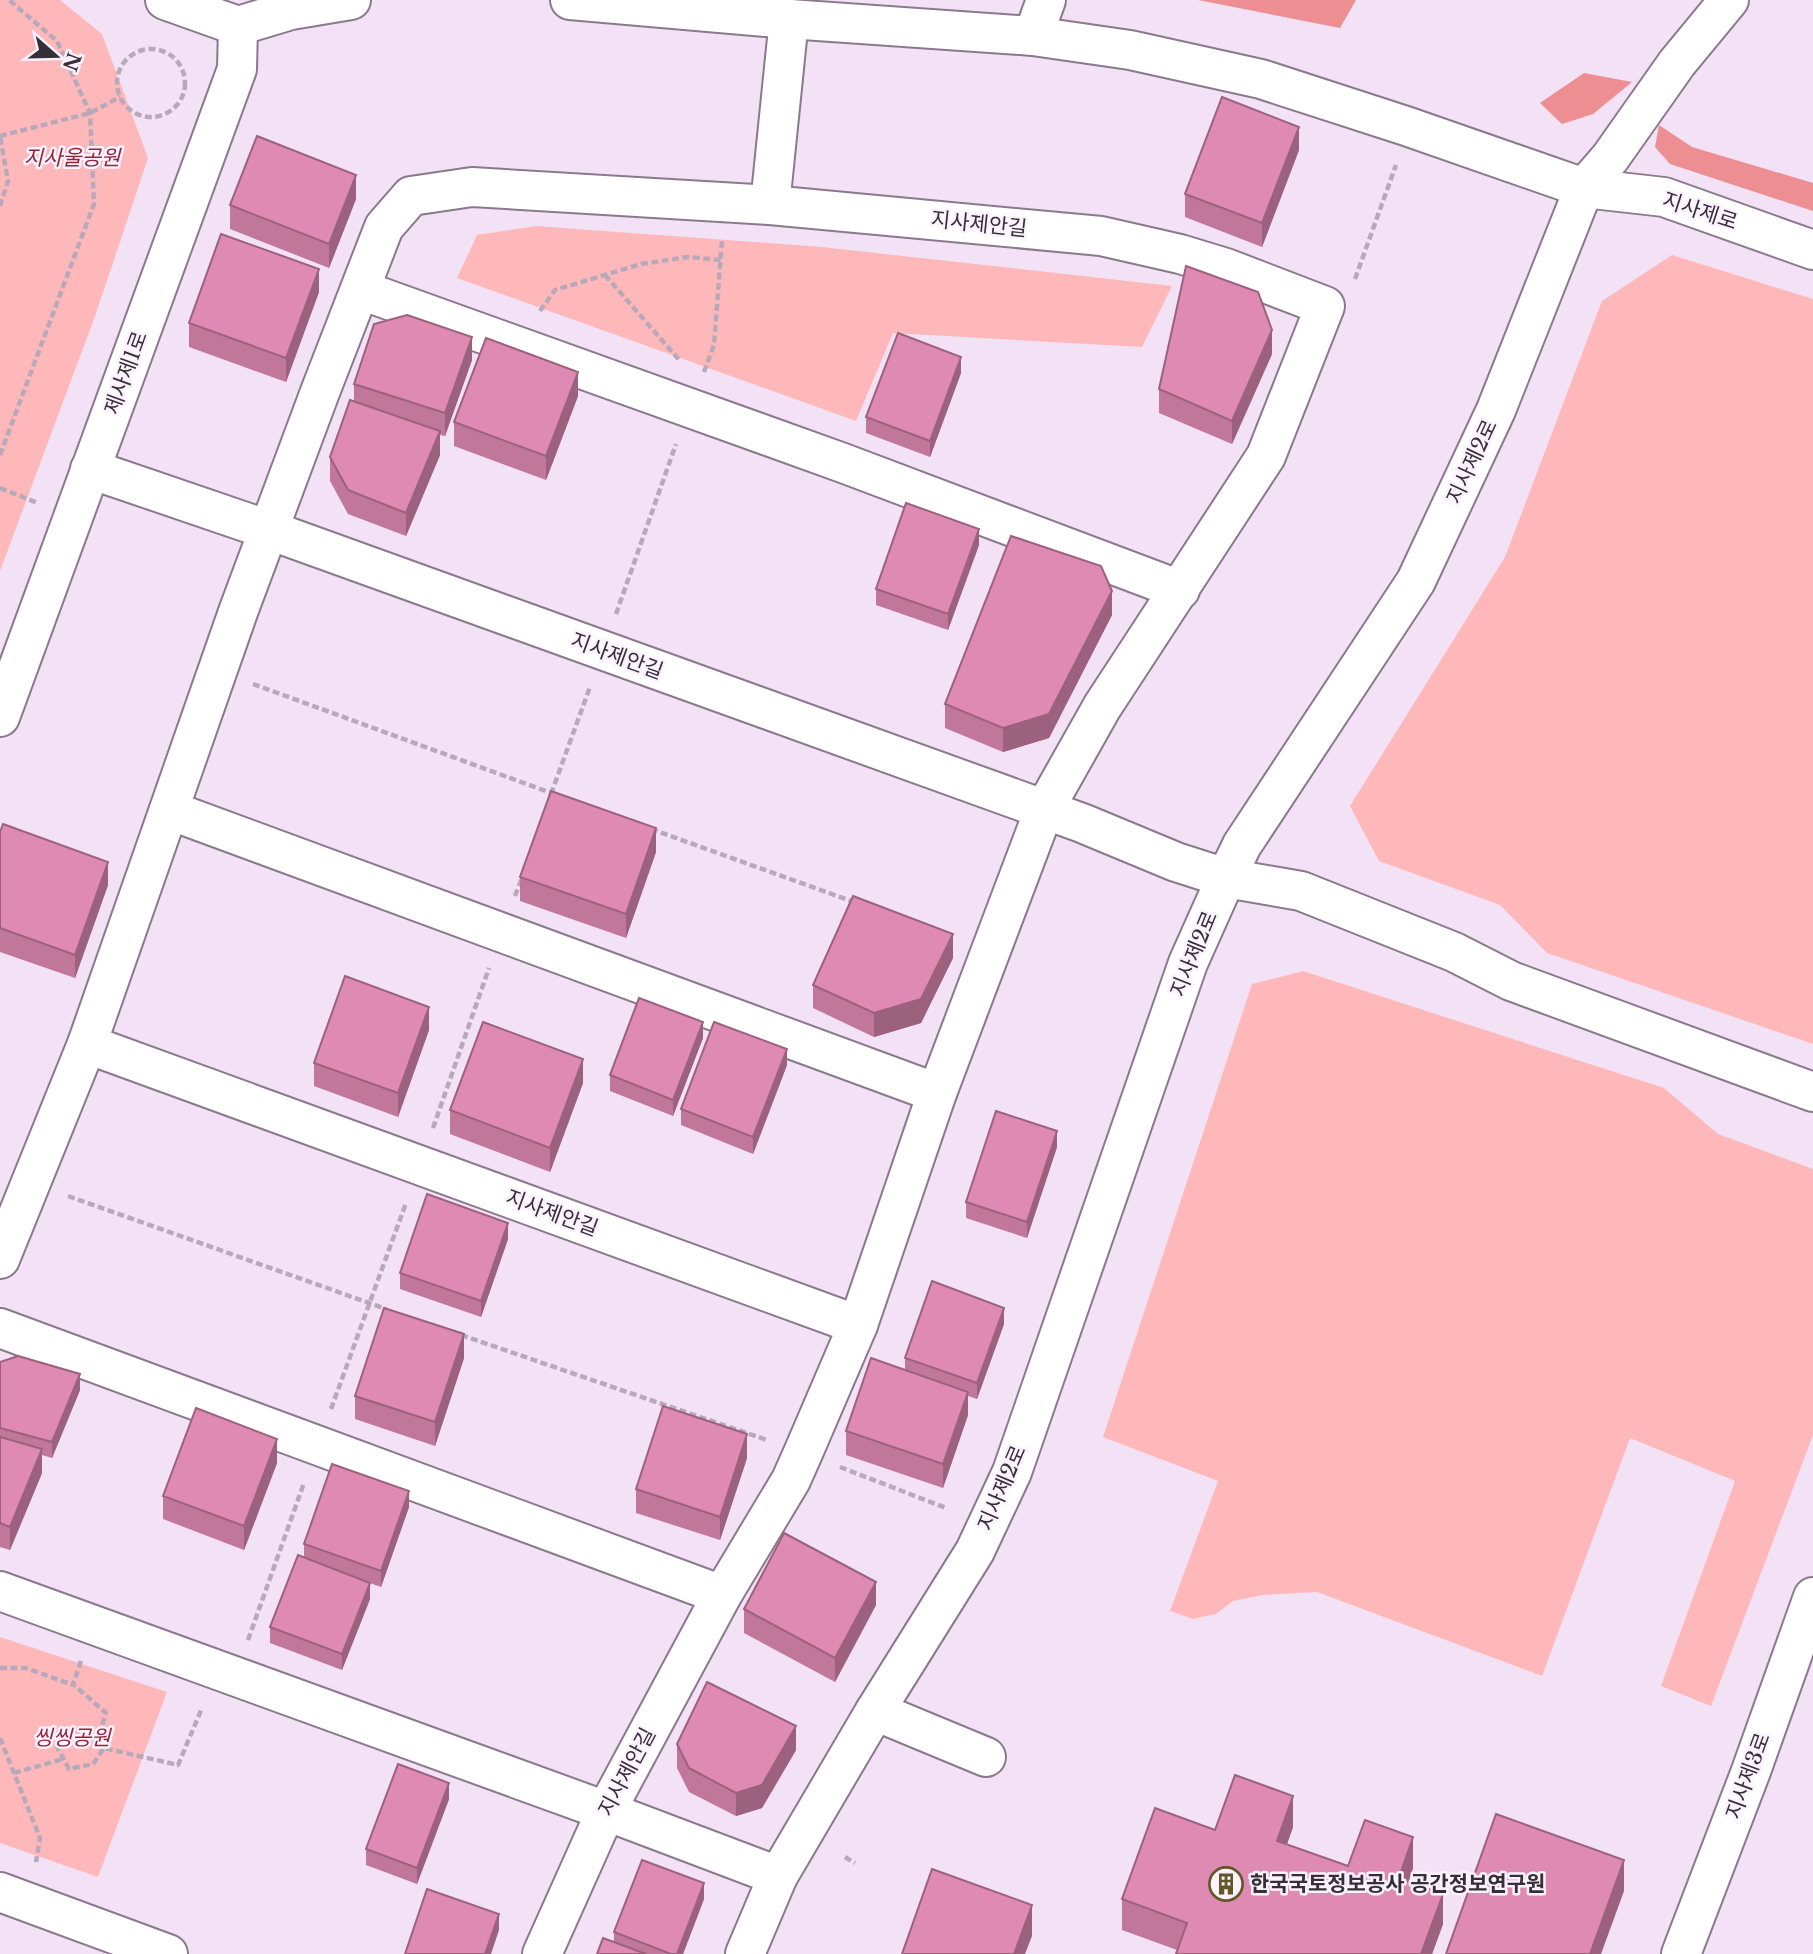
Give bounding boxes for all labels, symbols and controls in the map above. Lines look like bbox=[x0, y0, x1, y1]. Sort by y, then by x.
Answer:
north arrow bbox=[21, 21, 91, 91]
text: N bbox=[58, 49, 85, 74]
park label: 지사울공원 bbox=[24, 145, 122, 171]
street label: 지사제로 bbox=[1659, 187, 1741, 235]
street label: 지사제안길 bbox=[930, 206, 1028, 242]
street label: 제사제1로 bbox=[99, 328, 153, 418]
street label: 지사제2로 bbox=[1441, 416, 1503, 508]
street label: 지사제안길 bbox=[567, 627, 667, 685]
street label: 지사제2로 bbox=[1165, 907, 1223, 1001]
street label: 지사제안길 bbox=[502, 1184, 602, 1242]
street label: 지사제2로 bbox=[972, 1441, 1032, 1535]
street label: 지사제안길 bbox=[593, 1723, 661, 1821]
park label: 씽씽공원 bbox=[33, 1725, 112, 1751]
street label: 지사제3로 bbox=[1720, 1729, 1776, 1823]
building icon: 한국국토정보공사 공간정보연구원 bbox=[1207, 1865, 1245, 1903]
place label: 한국국토정보공사 공간정보연구원 bbox=[1250, 1871, 1545, 1897]

